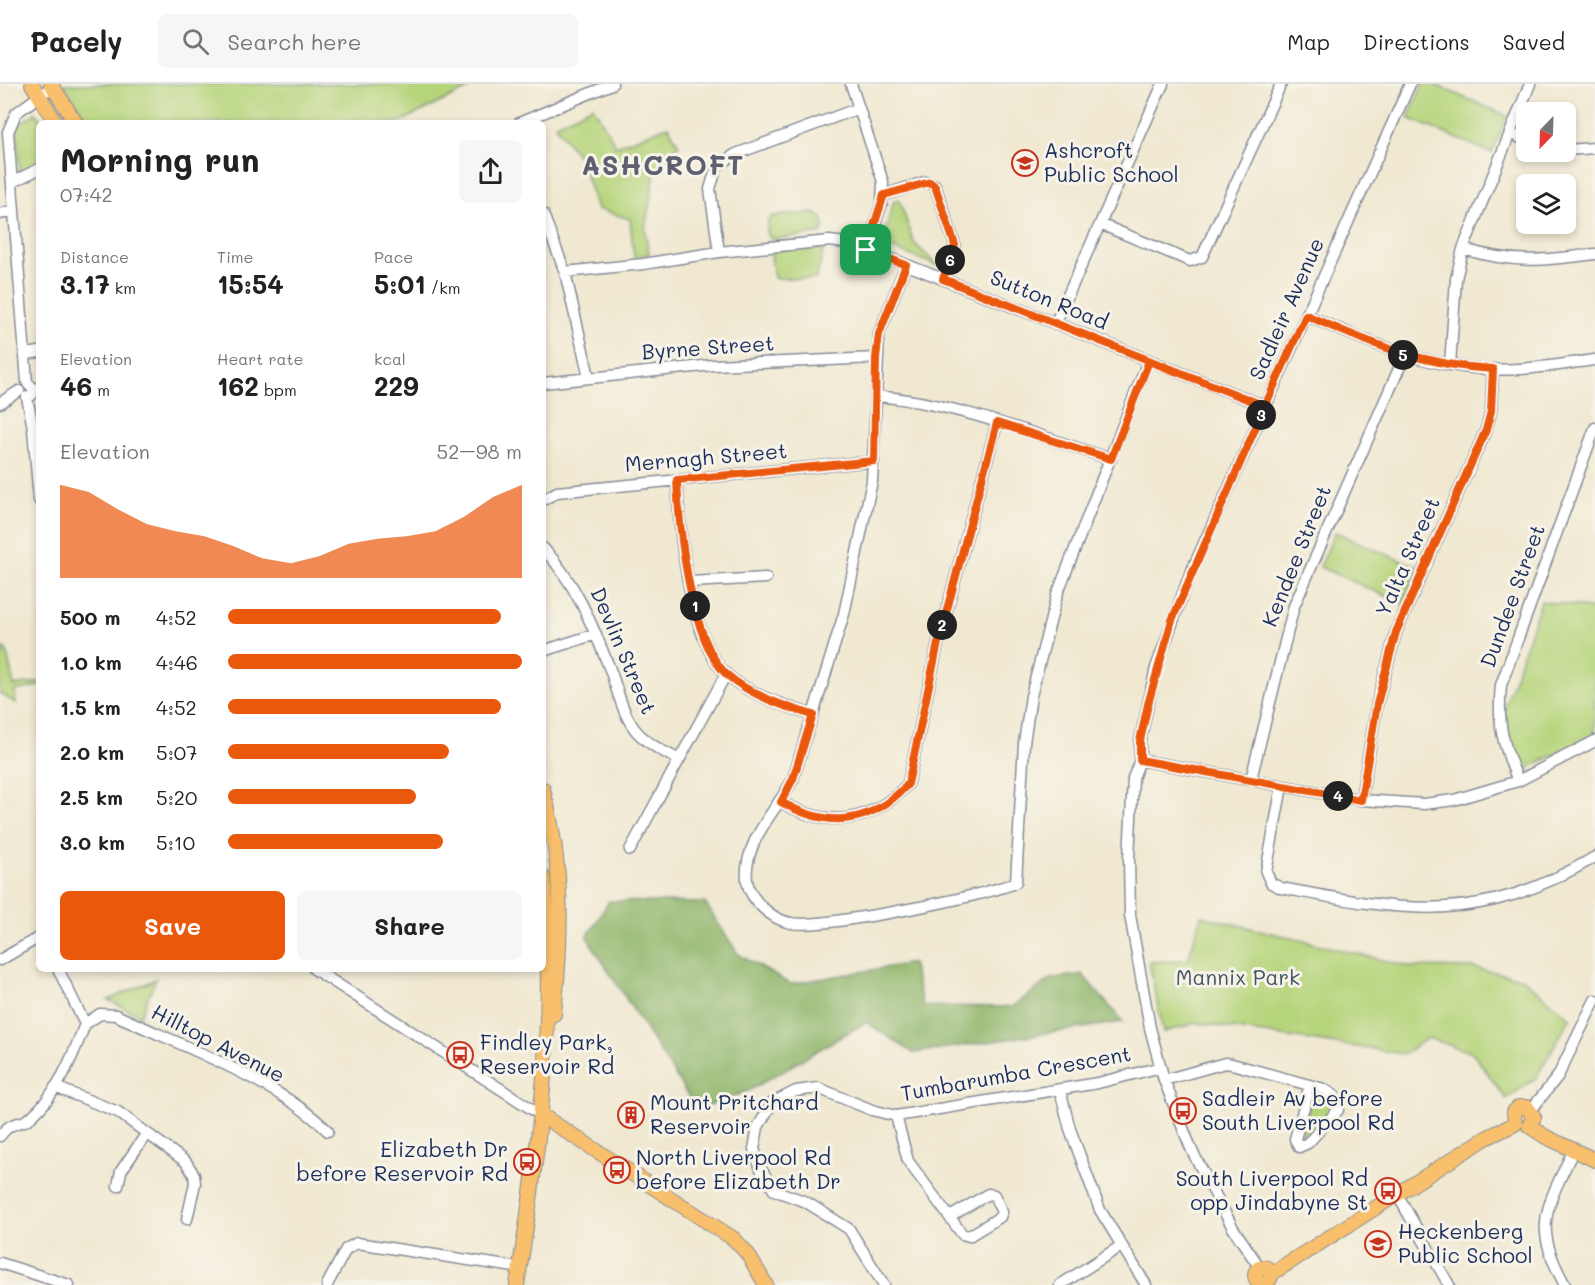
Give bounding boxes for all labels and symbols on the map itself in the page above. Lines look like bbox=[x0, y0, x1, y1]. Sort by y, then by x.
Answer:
north arrow bbox=[1516, 102, 1576, 162]
place label: Ashcroft Public School bbox=[1044, 136, 1179, 187]
district label: ASHCROFT bbox=[581, 147, 745, 182]
school or university icon: Ashcroft Public School bbox=[1010, 148, 1040, 178]
pin bbox=[840, 224, 891, 275]
street label: Sadleir Avenue bbox=[1242, 233, 1329, 384]
pin: 6 bbox=[935, 245, 965, 275]
street label: Sutton Road bbox=[987, 263, 1113, 335]
street label: Byrne Street bbox=[641, 328, 775, 365]
pin: 5 bbox=[1388, 340, 1418, 370]
pin: 3 bbox=[1246, 400, 1276, 430]
street label: Mernagh Street bbox=[624, 436, 788, 477]
street label: Kendee Street bbox=[1255, 481, 1336, 630]
street label: Yalta Street bbox=[1368, 492, 1445, 620]
street label: Dundee Street bbox=[1473, 520, 1550, 671]
street label: Devlin Street bbox=[585, 583, 663, 718]
pin: 1 bbox=[680, 591, 710, 621]
pin: 2 bbox=[927, 610, 957, 640]
pin: 4 bbox=[1323, 781, 1353, 811]
park label: Mannix Park bbox=[1176, 963, 1300, 990]
street label: Hilltop Avenue bbox=[148, 997, 290, 1088]
place label: Findley Park, Reservoir Rd bbox=[480, 1028, 614, 1079]
street label: Tumbarumba Crescent bbox=[899, 1039, 1133, 1106]
bus stop icon: Findley Park, Reservoir Rd bbox=[445, 1040, 475, 1070]
place label: Sadleir Av before South Liverpool Rd bbox=[1202, 1084, 1394, 1135]
place label: Mount Pritchard Reservoir bbox=[650, 1088, 818, 1139]
bus stop icon: Sadleir Av before South Liverpool Rd bbox=[1168, 1096, 1198, 1126]
building icon: Mount Pritchard Reservoir bbox=[616, 1100, 646, 1130]
place label: Elizabeth Dr before Reservoir Rd bbox=[297, 1135, 508, 1186]
place label: North Liverpool Rd before Elizabeth Dr bbox=[636, 1143, 841, 1194]
bus stop icon: Elizabeth Dr before Reservoir Rd bbox=[512, 1147, 542, 1177]
bus stop icon: North Liverpool Rd before Elizabeth Dr bbox=[602, 1155, 632, 1185]
place label: South Liverpool Rd opp Jindabyne St bbox=[1176, 1164, 1368, 1215]
bus stop icon: South Liverpool Rd opp Jindabyne St bbox=[1373, 1176, 1403, 1206]
place label: Heckenberg Public School bbox=[1398, 1217, 1533, 1268]
school or university icon: Heckenberg Public School bbox=[1363, 1229, 1393, 1259]

